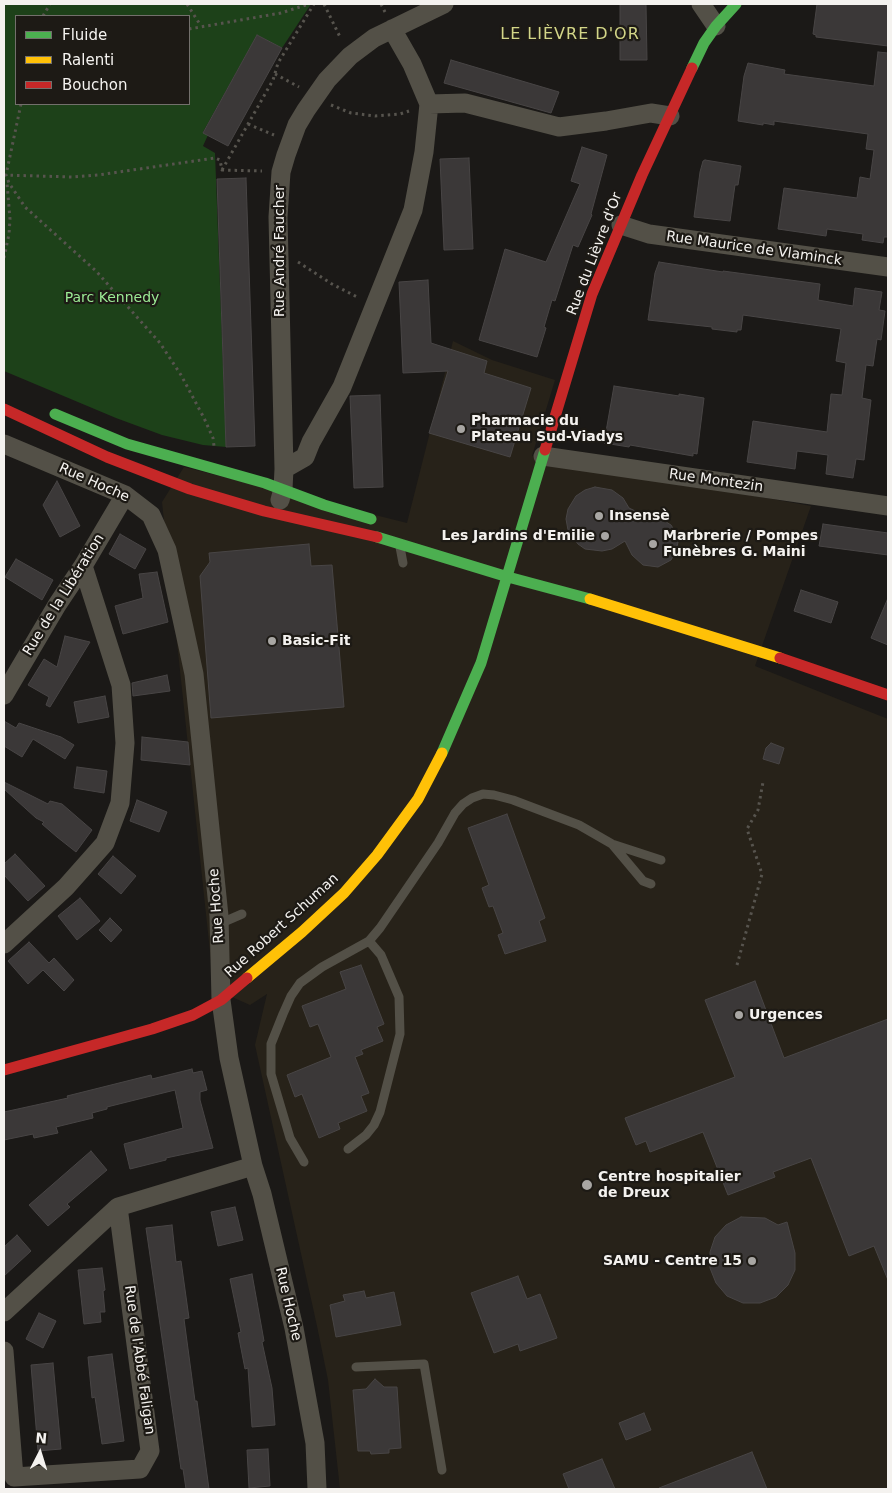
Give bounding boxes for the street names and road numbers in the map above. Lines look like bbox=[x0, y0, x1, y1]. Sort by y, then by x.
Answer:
street label: Rue André Faucher bbox=[272, 185, 288, 317]
street label: Rue du Lièvre d'Or bbox=[564, 190, 626, 318]
street label: Rue Maurice de Vlaminck bbox=[665, 228, 843, 270]
street label: Rue Hoche bbox=[56, 460, 132, 506]
street label: Rue Montezin bbox=[668, 466, 764, 496]
street label: Rue de la Libération bbox=[20, 531, 108, 659]
street label: Rue Hoche bbox=[206, 868, 228, 944]
street label: Rue Robert Schuman bbox=[222, 870, 342, 982]
street label: Rue Hoche bbox=[271, 1265, 305, 1343]
street label: Rue de l'Abbé Faligan bbox=[120, 1284, 158, 1436]

